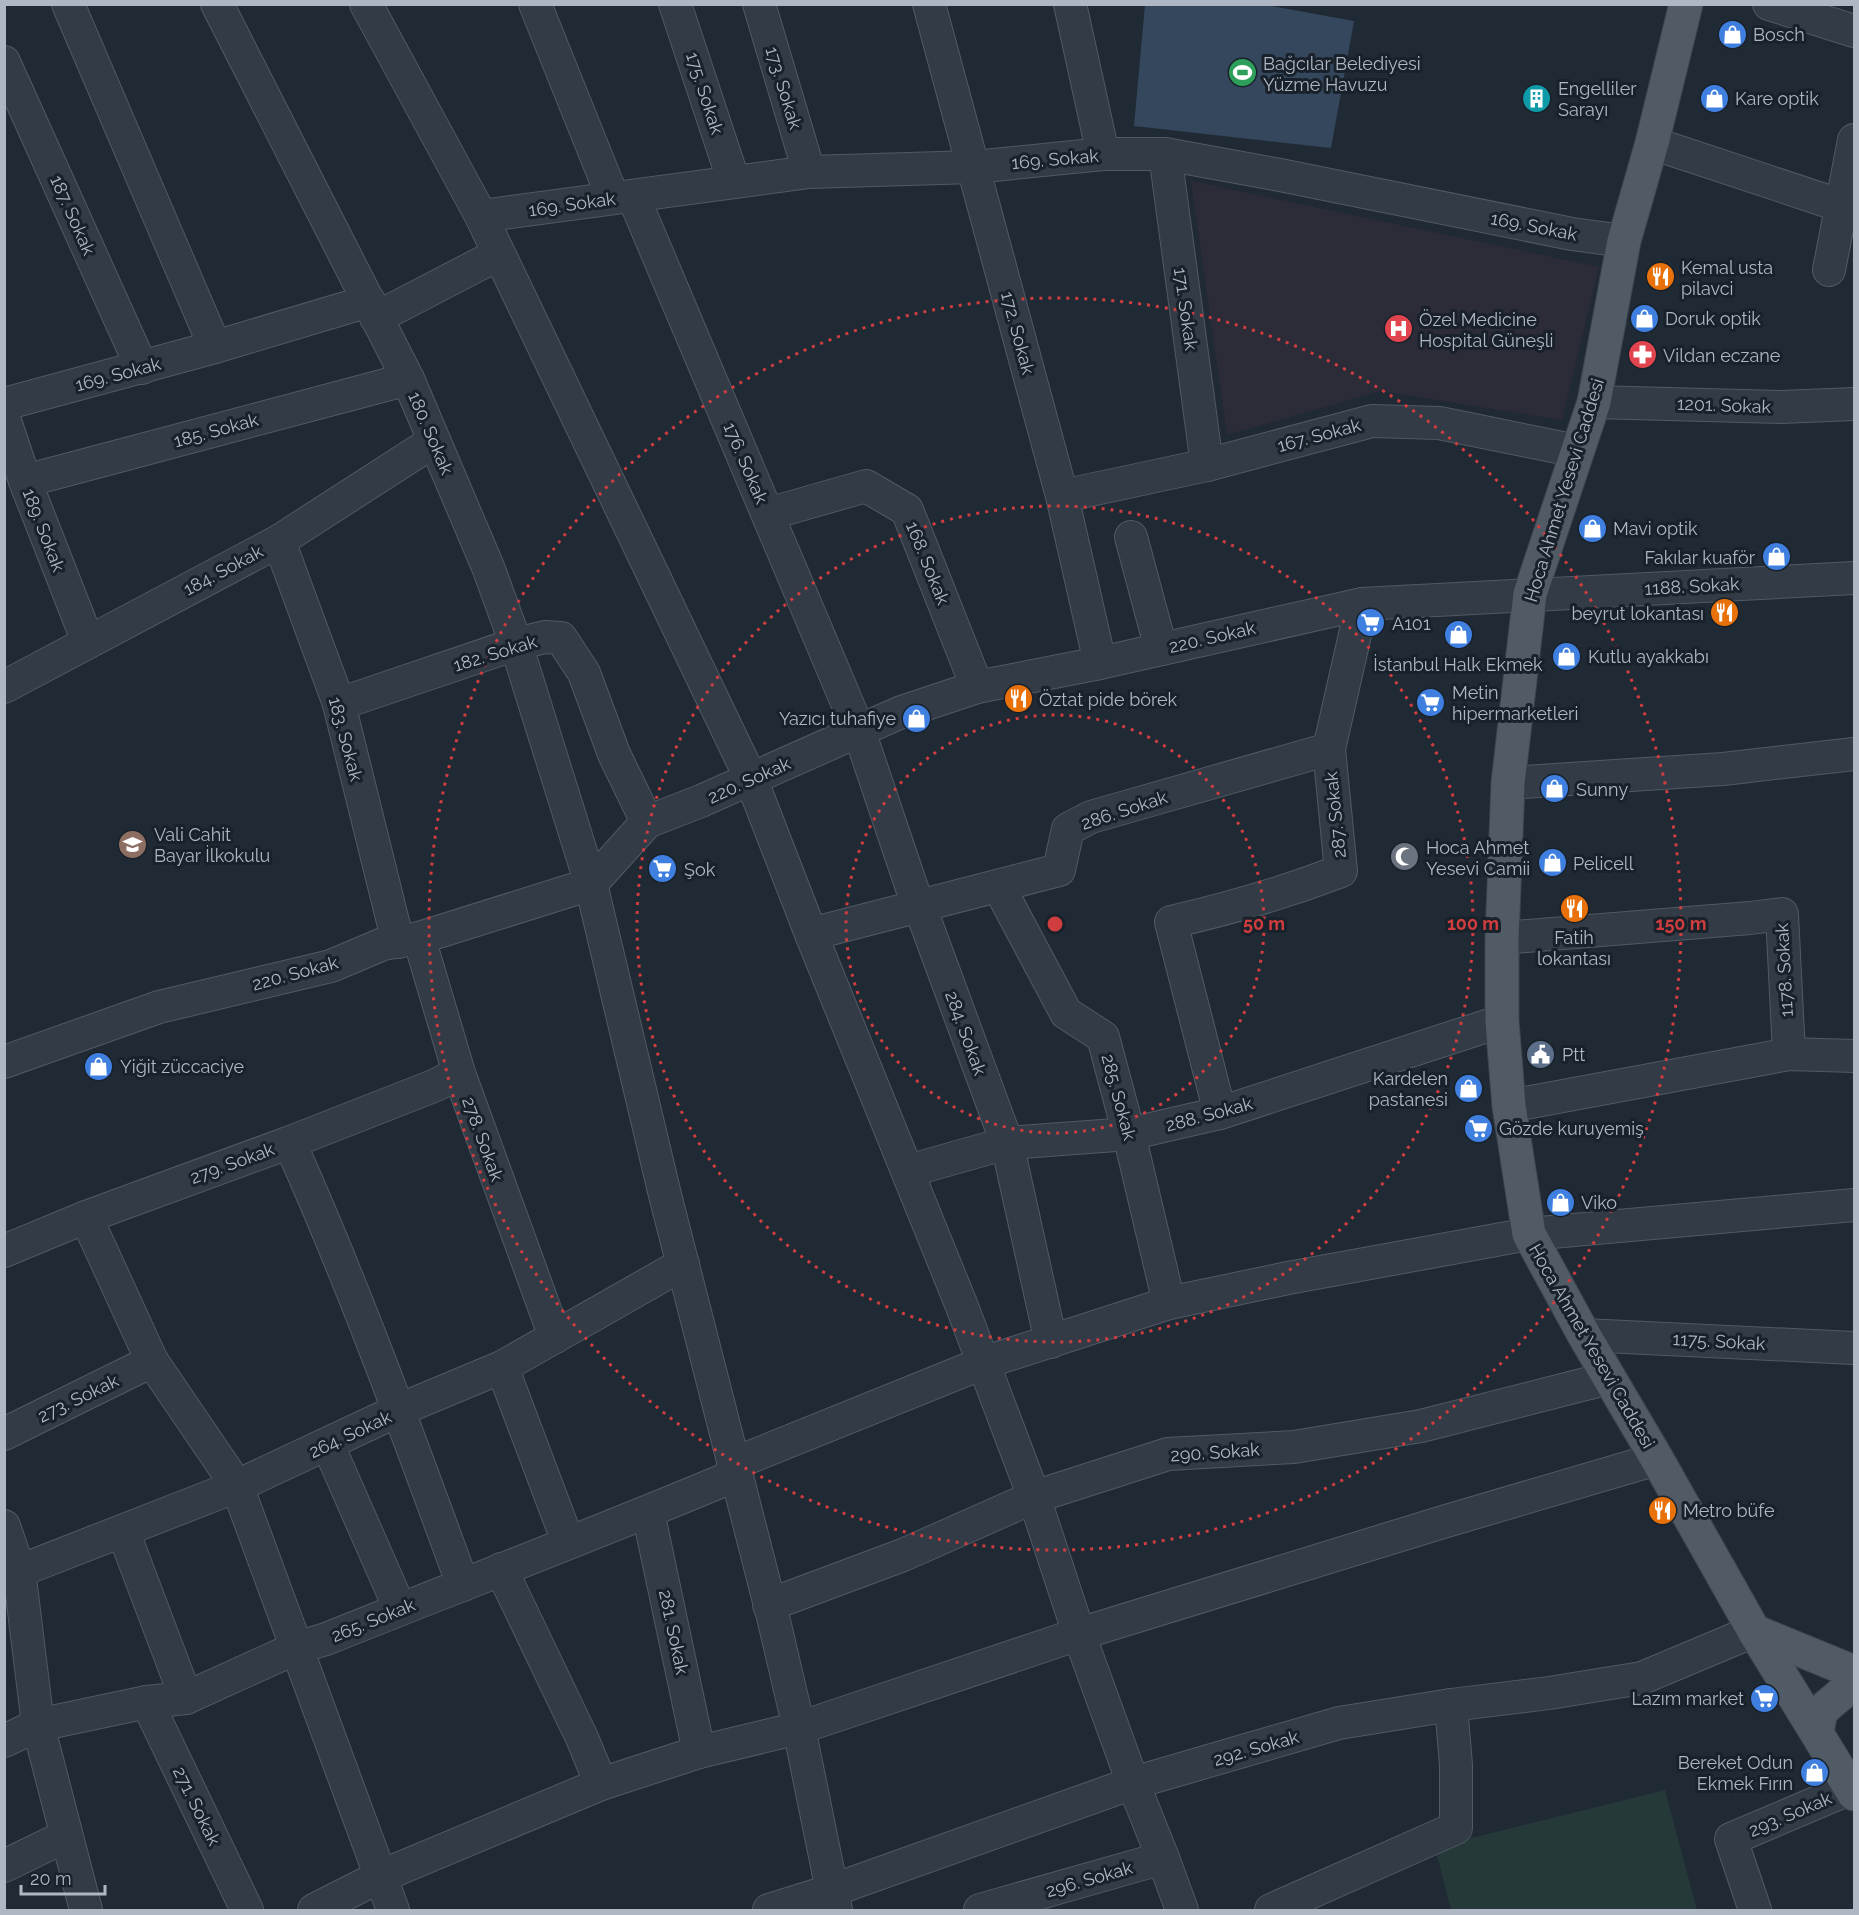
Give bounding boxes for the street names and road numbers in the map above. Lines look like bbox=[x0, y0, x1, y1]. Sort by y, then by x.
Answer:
street label: 173. Sokak bbox=[761, 44, 807, 132]
street label: 175. Sokak bbox=[682, 49, 728, 137]
street label: 169. Sokak bbox=[1010, 145, 1100, 173]
street label: 187. Sokak bbox=[46, 172, 100, 259]
street label: 169. Sokak bbox=[527, 187, 617, 220]
street label: 169. Sokak bbox=[1489, 207, 1579, 245]
street label: 171. Sokak bbox=[1170, 266, 1202, 352]
street label: 172. Sokak bbox=[997, 289, 1039, 377]
street label: 169. Sokak bbox=[73, 352, 163, 395]
street label: Hoca Ahmet Yesevi Caddesi bbox=[1520, 376, 1608, 604]
street label: 180. Sokak bbox=[404, 388, 458, 478]
street label: 1201. Sokak bbox=[1677, 393, 1772, 417]
street label: 185. Sokak bbox=[171, 409, 261, 451]
street label: 167. Sokak bbox=[1275, 414, 1363, 456]
street label: 176. Sokak bbox=[719, 419, 773, 507]
street label: 189. Sokak bbox=[19, 485, 70, 575]
street label: 168. Sokak bbox=[902, 518, 954, 608]
street label: 184. Sokak bbox=[180, 540, 267, 600]
street label: 1188. Sokak bbox=[1644, 573, 1741, 599]
street label: 220. Sokak bbox=[1167, 617, 1258, 657]
street label: 182. Sokak bbox=[451, 630, 540, 676]
street label: 183. Sokak bbox=[325, 695, 367, 784]
street label: 220. Sokak bbox=[704, 752, 794, 808]
street label: 287. Sokak bbox=[1320, 770, 1350, 859]
street label: 286. Sokak bbox=[1078, 786, 1170, 834]
street label: 1178. Sokak bbox=[1771, 922, 1797, 1018]
street label: 220. Sokak bbox=[250, 951, 341, 995]
street label: 284. Sokak bbox=[941, 988, 991, 1079]
street label: 285. Sokak bbox=[1097, 1052, 1141, 1143]
street label: 288. Sokak bbox=[1163, 1092, 1255, 1136]
street label: 278. Sokak bbox=[458, 1094, 508, 1184]
street label: 279. Sokak bbox=[187, 1138, 277, 1188]
street label: Hoca Ahmet Yesevi Caddesi bbox=[1525, 1240, 1659, 1452]
street label: 1175. Sokak bbox=[1672, 1328, 1766, 1354]
street label: 273. Sokak bbox=[34, 1369, 122, 1427]
street label: 264. Sokak bbox=[305, 1406, 395, 1462]
street label: 290. Sokak bbox=[1170, 1438, 1261, 1466]
street label: 281. Sokak bbox=[655, 1588, 693, 1677]
street label: 265. Sokak bbox=[328, 1594, 418, 1646]
street label: 292. Sokak bbox=[1211, 1726, 1302, 1770]
street label: 271. Sokak bbox=[169, 1763, 225, 1849]
street label: 293. Sokak bbox=[1745, 1787, 1835, 1841]
street label: 296. Sokak bbox=[1043, 1856, 1135, 1901]

